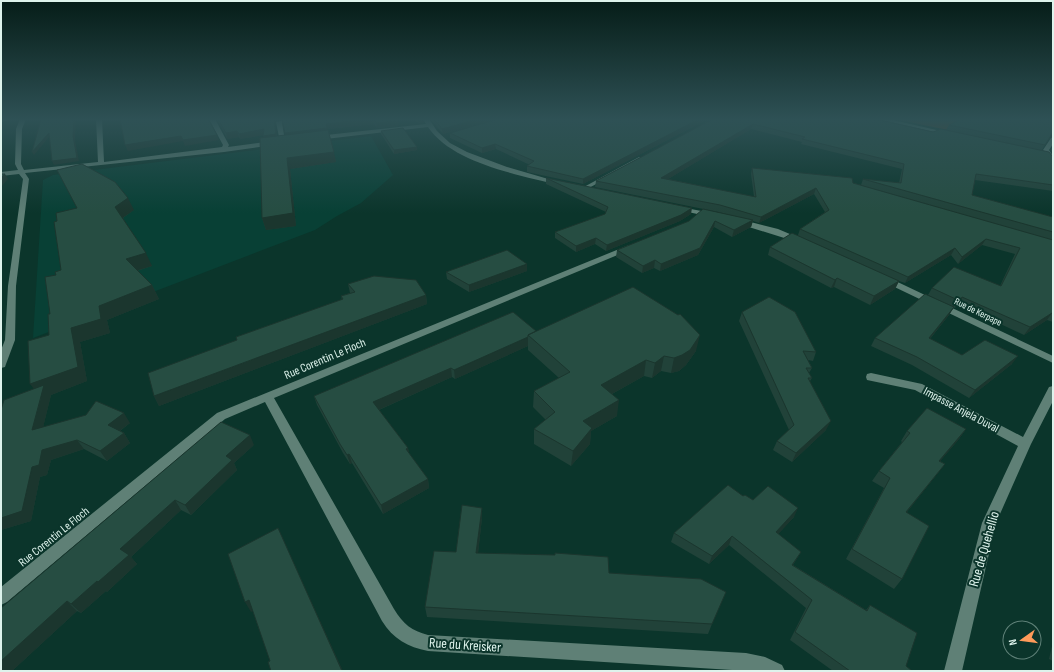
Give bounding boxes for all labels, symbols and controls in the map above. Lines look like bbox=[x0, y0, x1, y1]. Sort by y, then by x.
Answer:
street label: Rue de Kerpape bbox=[952, 295, 1004, 329]
street label: Rue Corentin Le Floch bbox=[282, 335, 368, 383]
street label: Impasse Anjela Duval bbox=[921, 384, 1001, 436]
street label: Rue Corentin Le Floch bbox=[15, 504, 93, 570]
street label: Rue de Quehellio bbox=[965, 509, 1003, 589]
north arrow bbox=[1002, 620, 1042, 660]
street label: Rue du Kreisker bbox=[428, 634, 502, 656]
text: N bbox=[1006, 638, 1020, 647]

